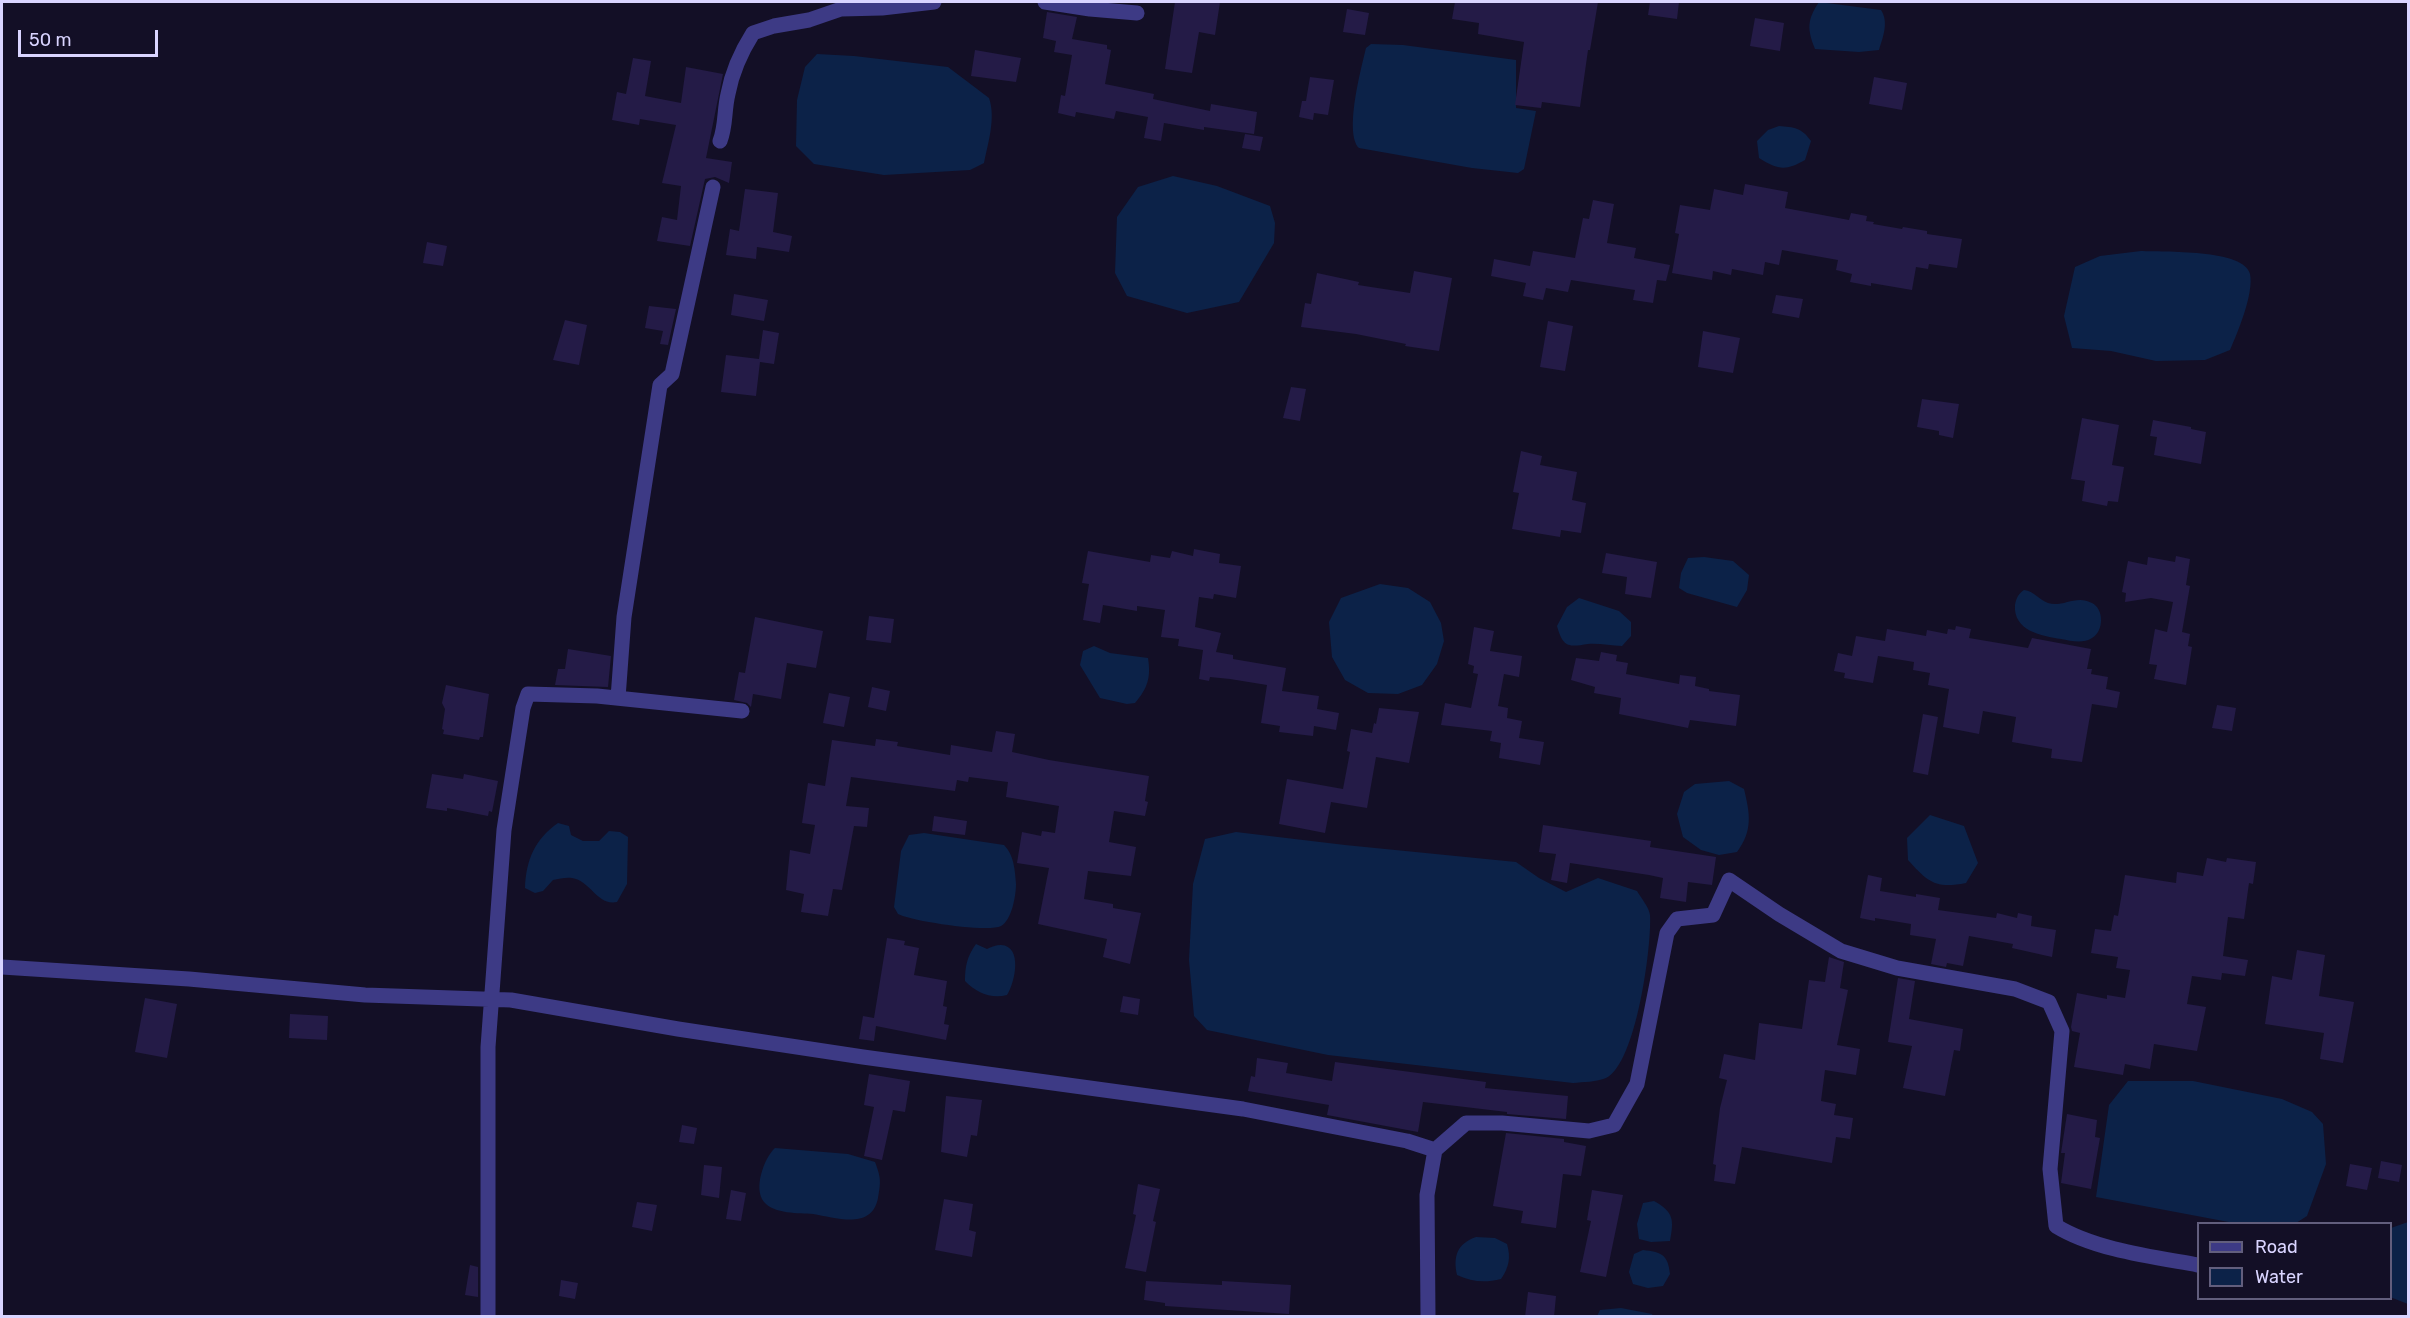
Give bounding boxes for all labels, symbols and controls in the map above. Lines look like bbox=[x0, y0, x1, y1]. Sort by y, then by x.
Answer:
scale bar bbox=[21, 18, 160, 56]
text: 50 m bbox=[29, 29, 72, 51]
legend bbox=[2197, 1222, 2392, 1300]
text: Road bbox=[2255, 1236, 2298, 1258]
text: Water bbox=[2255, 1266, 2303, 1288]

